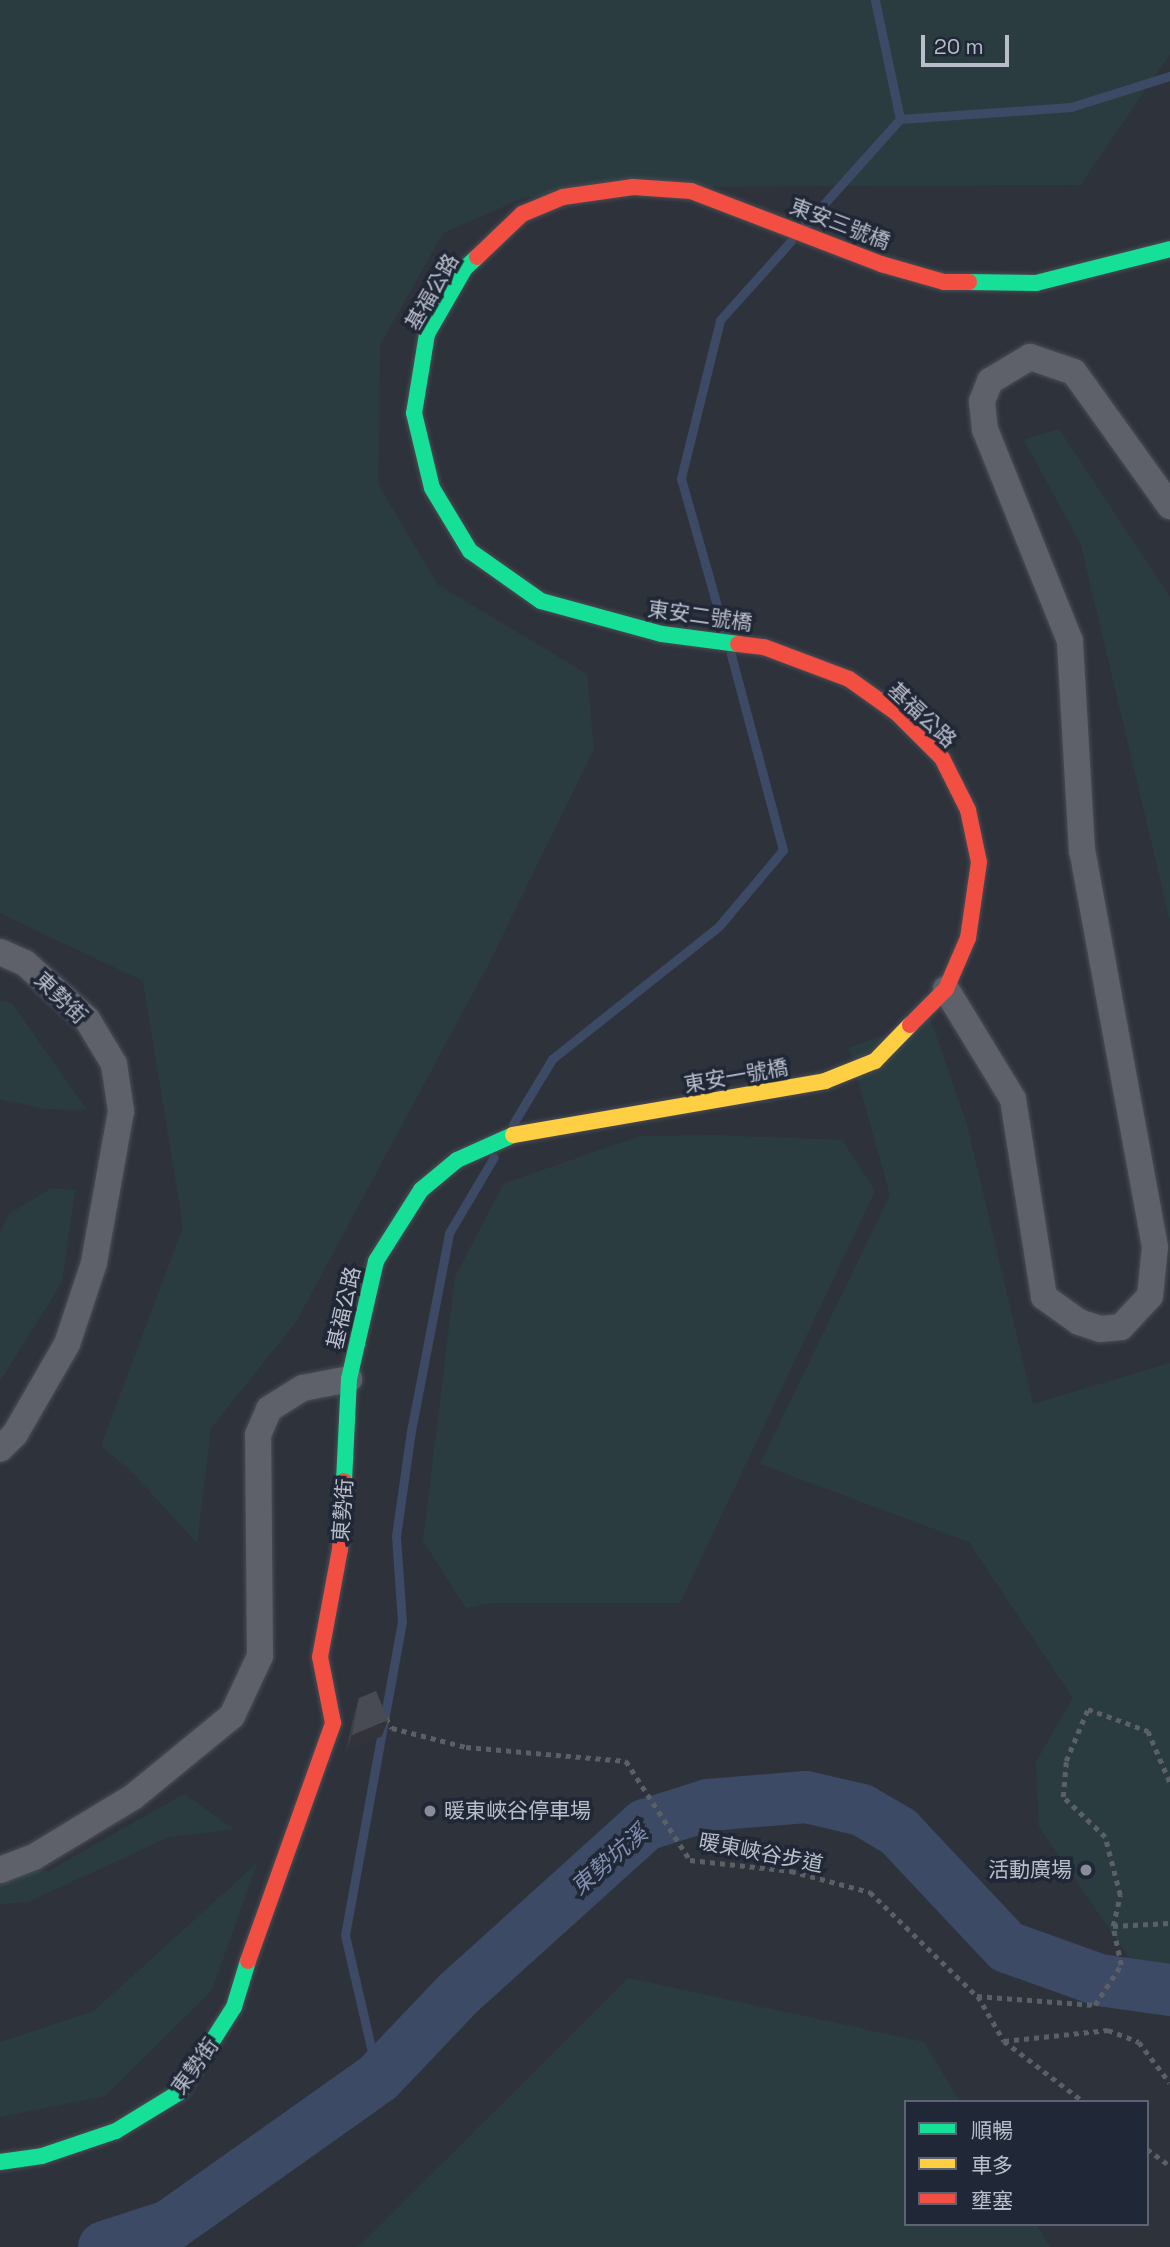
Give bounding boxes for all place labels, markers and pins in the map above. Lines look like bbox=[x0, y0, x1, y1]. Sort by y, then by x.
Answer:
place label: 暖東峽谷停車場 bbox=[444, 1798, 591, 1824]
marker: 暖東峽谷停車場 bbox=[422, 1803, 438, 1819]
place label: 活動廣場 bbox=[988, 1857, 1072, 1883]
marker: 活動廣場 bbox=[1078, 1862, 1094, 1878]

